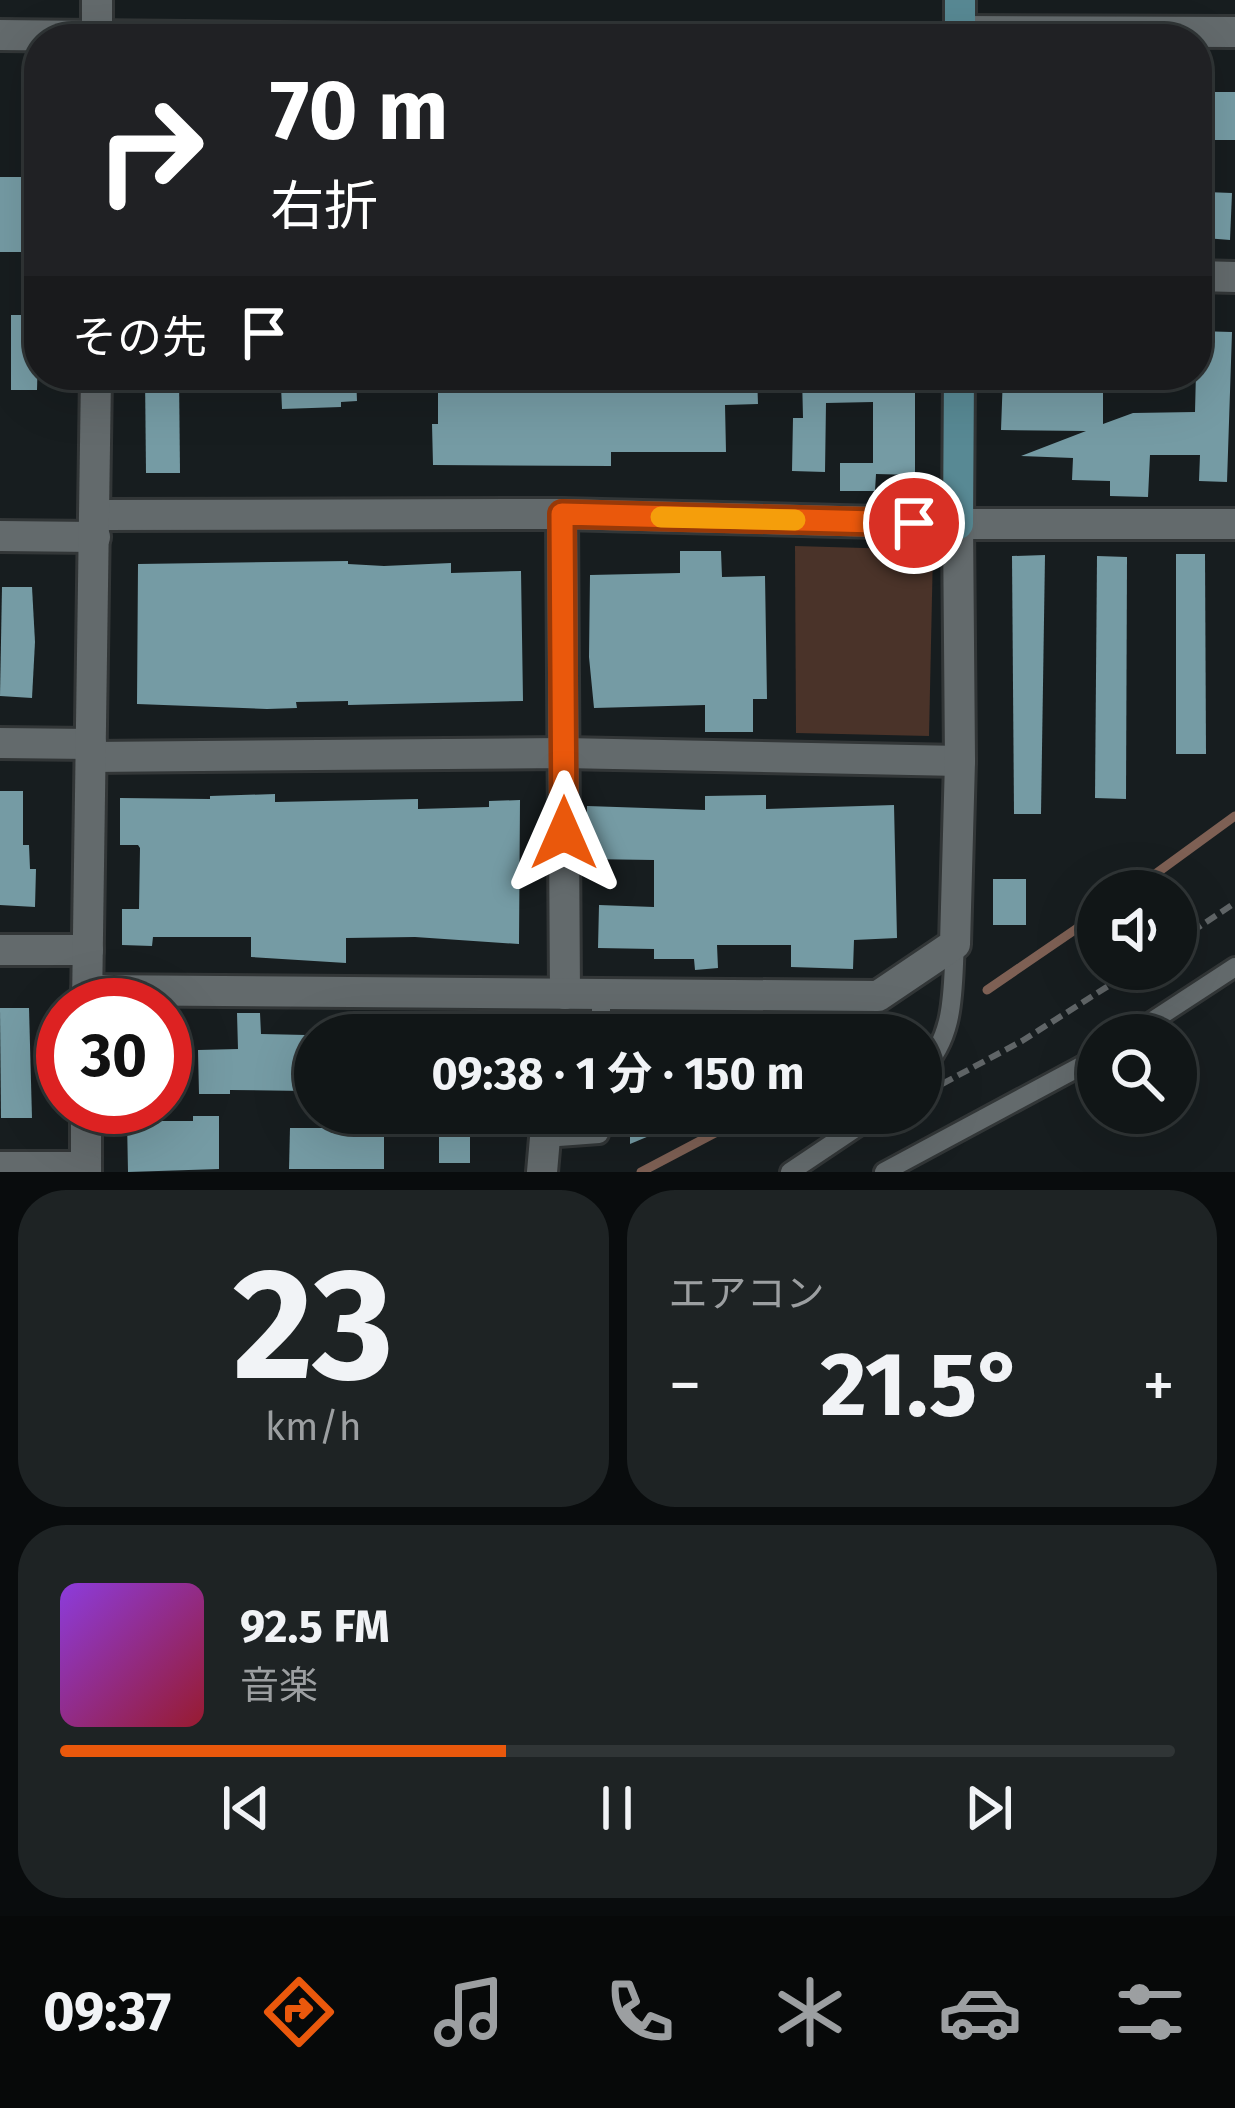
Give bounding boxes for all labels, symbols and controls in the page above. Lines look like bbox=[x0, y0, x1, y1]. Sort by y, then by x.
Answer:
text: 70 m bbox=[270, 60, 448, 161]
icon: right bbox=[72, 72, 228, 228]
text: 右折 bbox=[270, 175, 378, 239]
icon: arrive bbox=[231, 300, 297, 366]
text: その先 bbox=[72, 311, 207, 365]
pin bbox=[863, 472, 965, 574]
icon: arrive bbox=[881, 490, 947, 556]
position arrow bbox=[501, 770, 627, 896]
map controls bbox=[1077, 870, 1197, 1134]
button: sound bbox=[1077, 870, 1197, 990]
speed limit sign: 30 bbox=[36, 978, 192, 1134]
button: search bbox=[1077, 1014, 1197, 1134]
text: 09:38 · 1 分 · 150 m bbox=[432, 1047, 804, 1101]
text: 23 bbox=[233, 1232, 394, 1419]
text: エアコン bbox=[669, 1271, 825, 1317]
text: 21.5° bbox=[820, 1331, 1023, 1439]
text: − bbox=[669, 1346, 702, 1425]
text: + bbox=[1142, 1346, 1175, 1425]
text: km/h bbox=[265, 1404, 362, 1450]
text: 92.5 FM bbox=[240, 1600, 390, 1654]
text: 音楽 bbox=[240, 1663, 318, 1709]
icon: previous bbox=[213, 1775, 279, 1841]
icon: pause bbox=[584, 1775, 650, 1841]
icon: next bbox=[956, 1775, 1022, 1841]
icon: directions bbox=[257, 1970, 341, 2054]
icon: music bbox=[427, 1970, 511, 2054]
icon: phone bbox=[598, 1970, 682, 2054]
icon: climate bbox=[768, 1970, 852, 2054]
icon: car bbox=[938, 1970, 1022, 2054]
icon: filters bbox=[1108, 1970, 1192, 2054]
text: 09:37 bbox=[43, 1980, 171, 2044]

